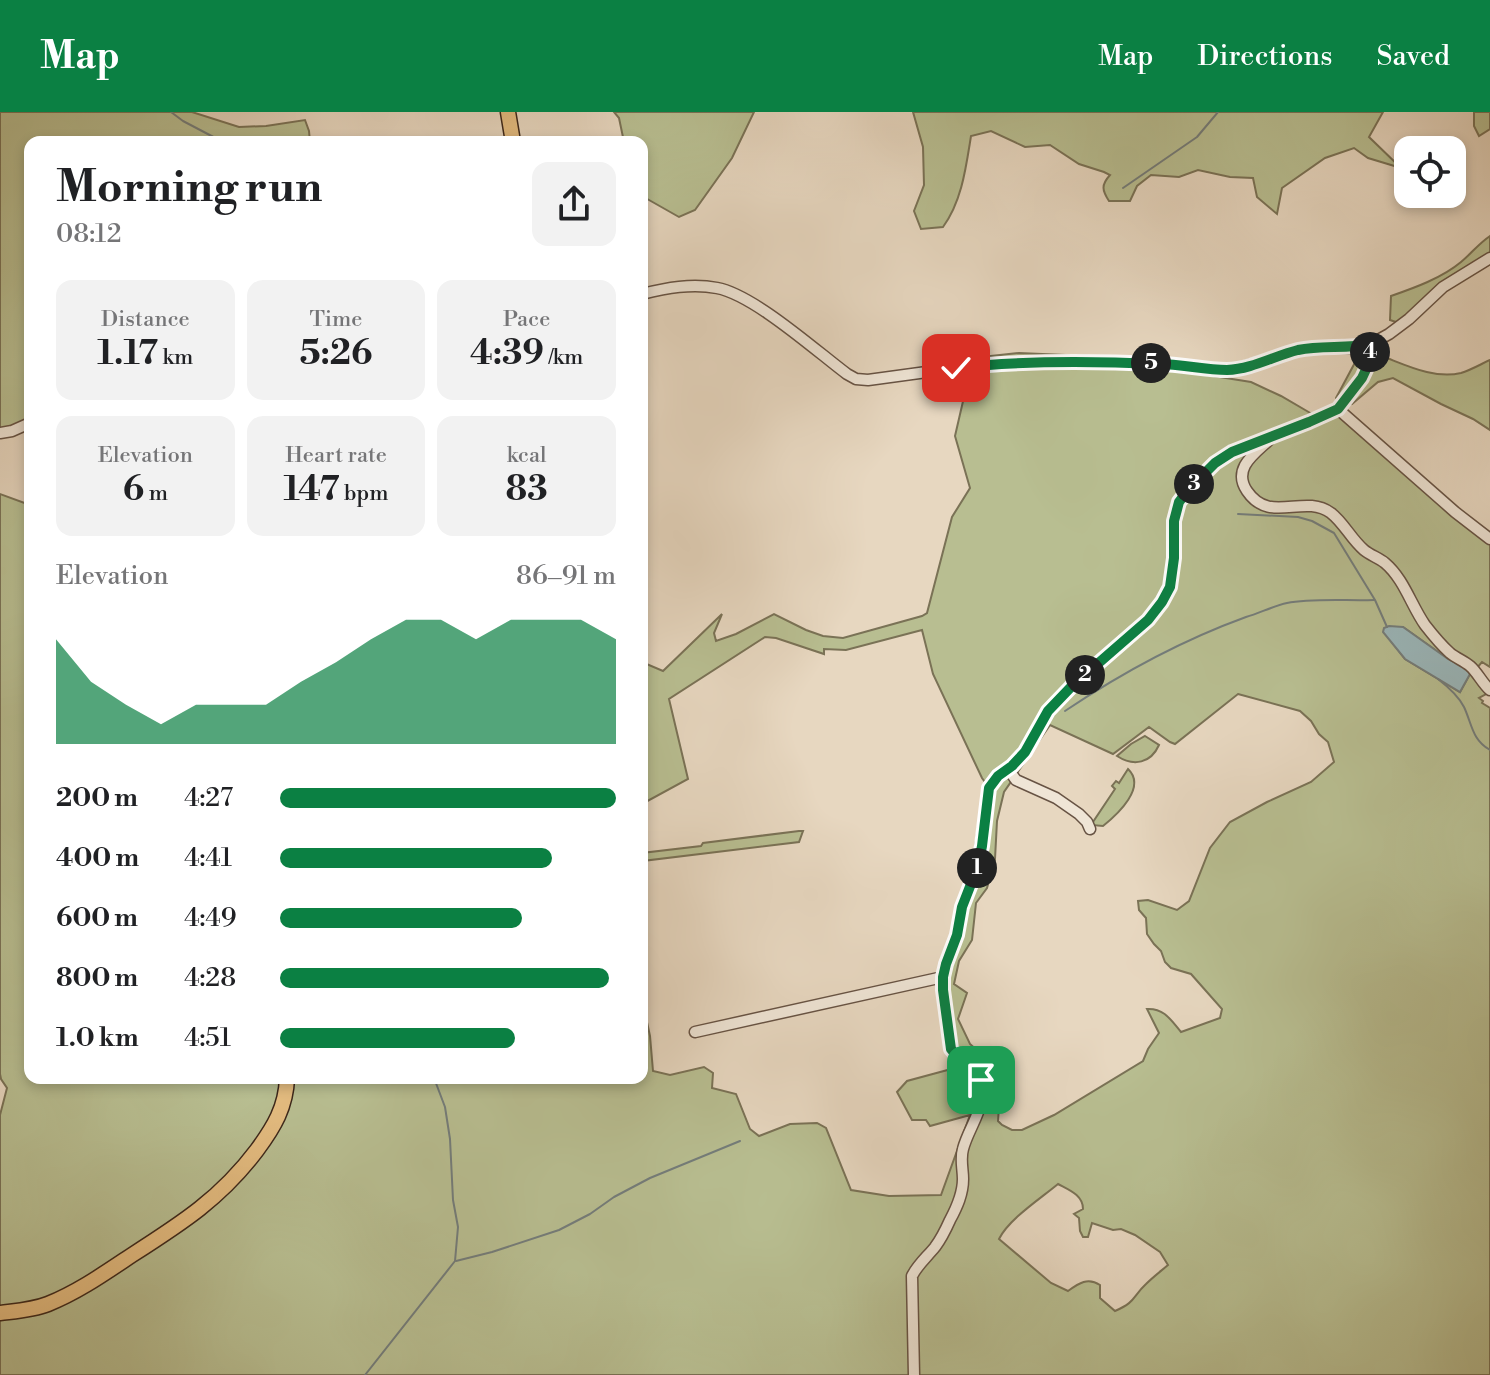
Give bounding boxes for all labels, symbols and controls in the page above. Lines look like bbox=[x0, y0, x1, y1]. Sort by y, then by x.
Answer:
text: Map bbox=[40, 33, 120, 80]
text: Map bbox=[1098, 39, 1153, 74]
text: Directions bbox=[1197, 39, 1332, 74]
text: Saved bbox=[1376, 39, 1450, 74]
map controls bbox=[1394, 136, 1466, 208]
button: locate bbox=[1394, 136, 1466, 208]
text: Morning run bbox=[56, 160, 322, 215]
button: share bbox=[532, 162, 616, 246]
text: 08:12 bbox=[56, 218, 122, 250]
text: Distance bbox=[101, 306, 190, 333]
text: Time bbox=[310, 306, 362, 333]
text: Pace bbox=[503, 306, 550, 333]
pin: 4 bbox=[1350, 332, 1390, 372]
text: 1.17 bbox=[97, 333, 158, 375]
text: 5:26 bbox=[299, 333, 373, 375]
text: 4:39 bbox=[470, 333, 544, 375]
pin bbox=[922, 334, 990, 402]
text: 4 bbox=[1363, 338, 1377, 365]
pin: 5 bbox=[1131, 343, 1171, 383]
text: km bbox=[158, 344, 193, 371]
text: /km bbox=[544, 344, 583, 371]
icon: check bbox=[934, 346, 978, 390]
text: 5 bbox=[1144, 349, 1158, 376]
text: Elevation bbox=[98, 442, 193, 469]
text: Heart rate bbox=[285, 442, 387, 469]
text: kcal bbox=[507, 442, 547, 469]
pin: 3 bbox=[1174, 464, 1214, 504]
text: 6 bbox=[123, 469, 144, 511]
text: 147 bbox=[283, 469, 340, 511]
text: 83 bbox=[506, 469, 548, 511]
text: 3 bbox=[1187, 470, 1201, 497]
text: m bbox=[144, 480, 168, 507]
text: bpm bbox=[340, 480, 389, 507]
text: Elevation bbox=[56, 560, 169, 592]
text: 86–91 m bbox=[516, 560, 616, 592]
pin: 2 bbox=[1065, 655, 1105, 695]
text: 2 bbox=[1078, 661, 1092, 688]
text: 200 m bbox=[56, 782, 138, 814]
text: 4:27 bbox=[184, 782, 233, 814]
text: 400 m bbox=[56, 842, 139, 874]
text: 4:41 bbox=[184, 842, 232, 874]
pin: 1 bbox=[957, 848, 997, 888]
text: 1 bbox=[972, 854, 982, 881]
text: 600 m bbox=[56, 902, 138, 934]
text: 4:49 bbox=[184, 902, 237, 934]
text: 800 m bbox=[56, 962, 138, 994]
text: 4:28 bbox=[184, 962, 236, 994]
text: 1.0 km bbox=[56, 1022, 139, 1054]
text: 4:51 bbox=[184, 1022, 231, 1054]
pin bbox=[947, 1046, 1015, 1114]
icon: arrive bbox=[959, 1058, 1003, 1102]

